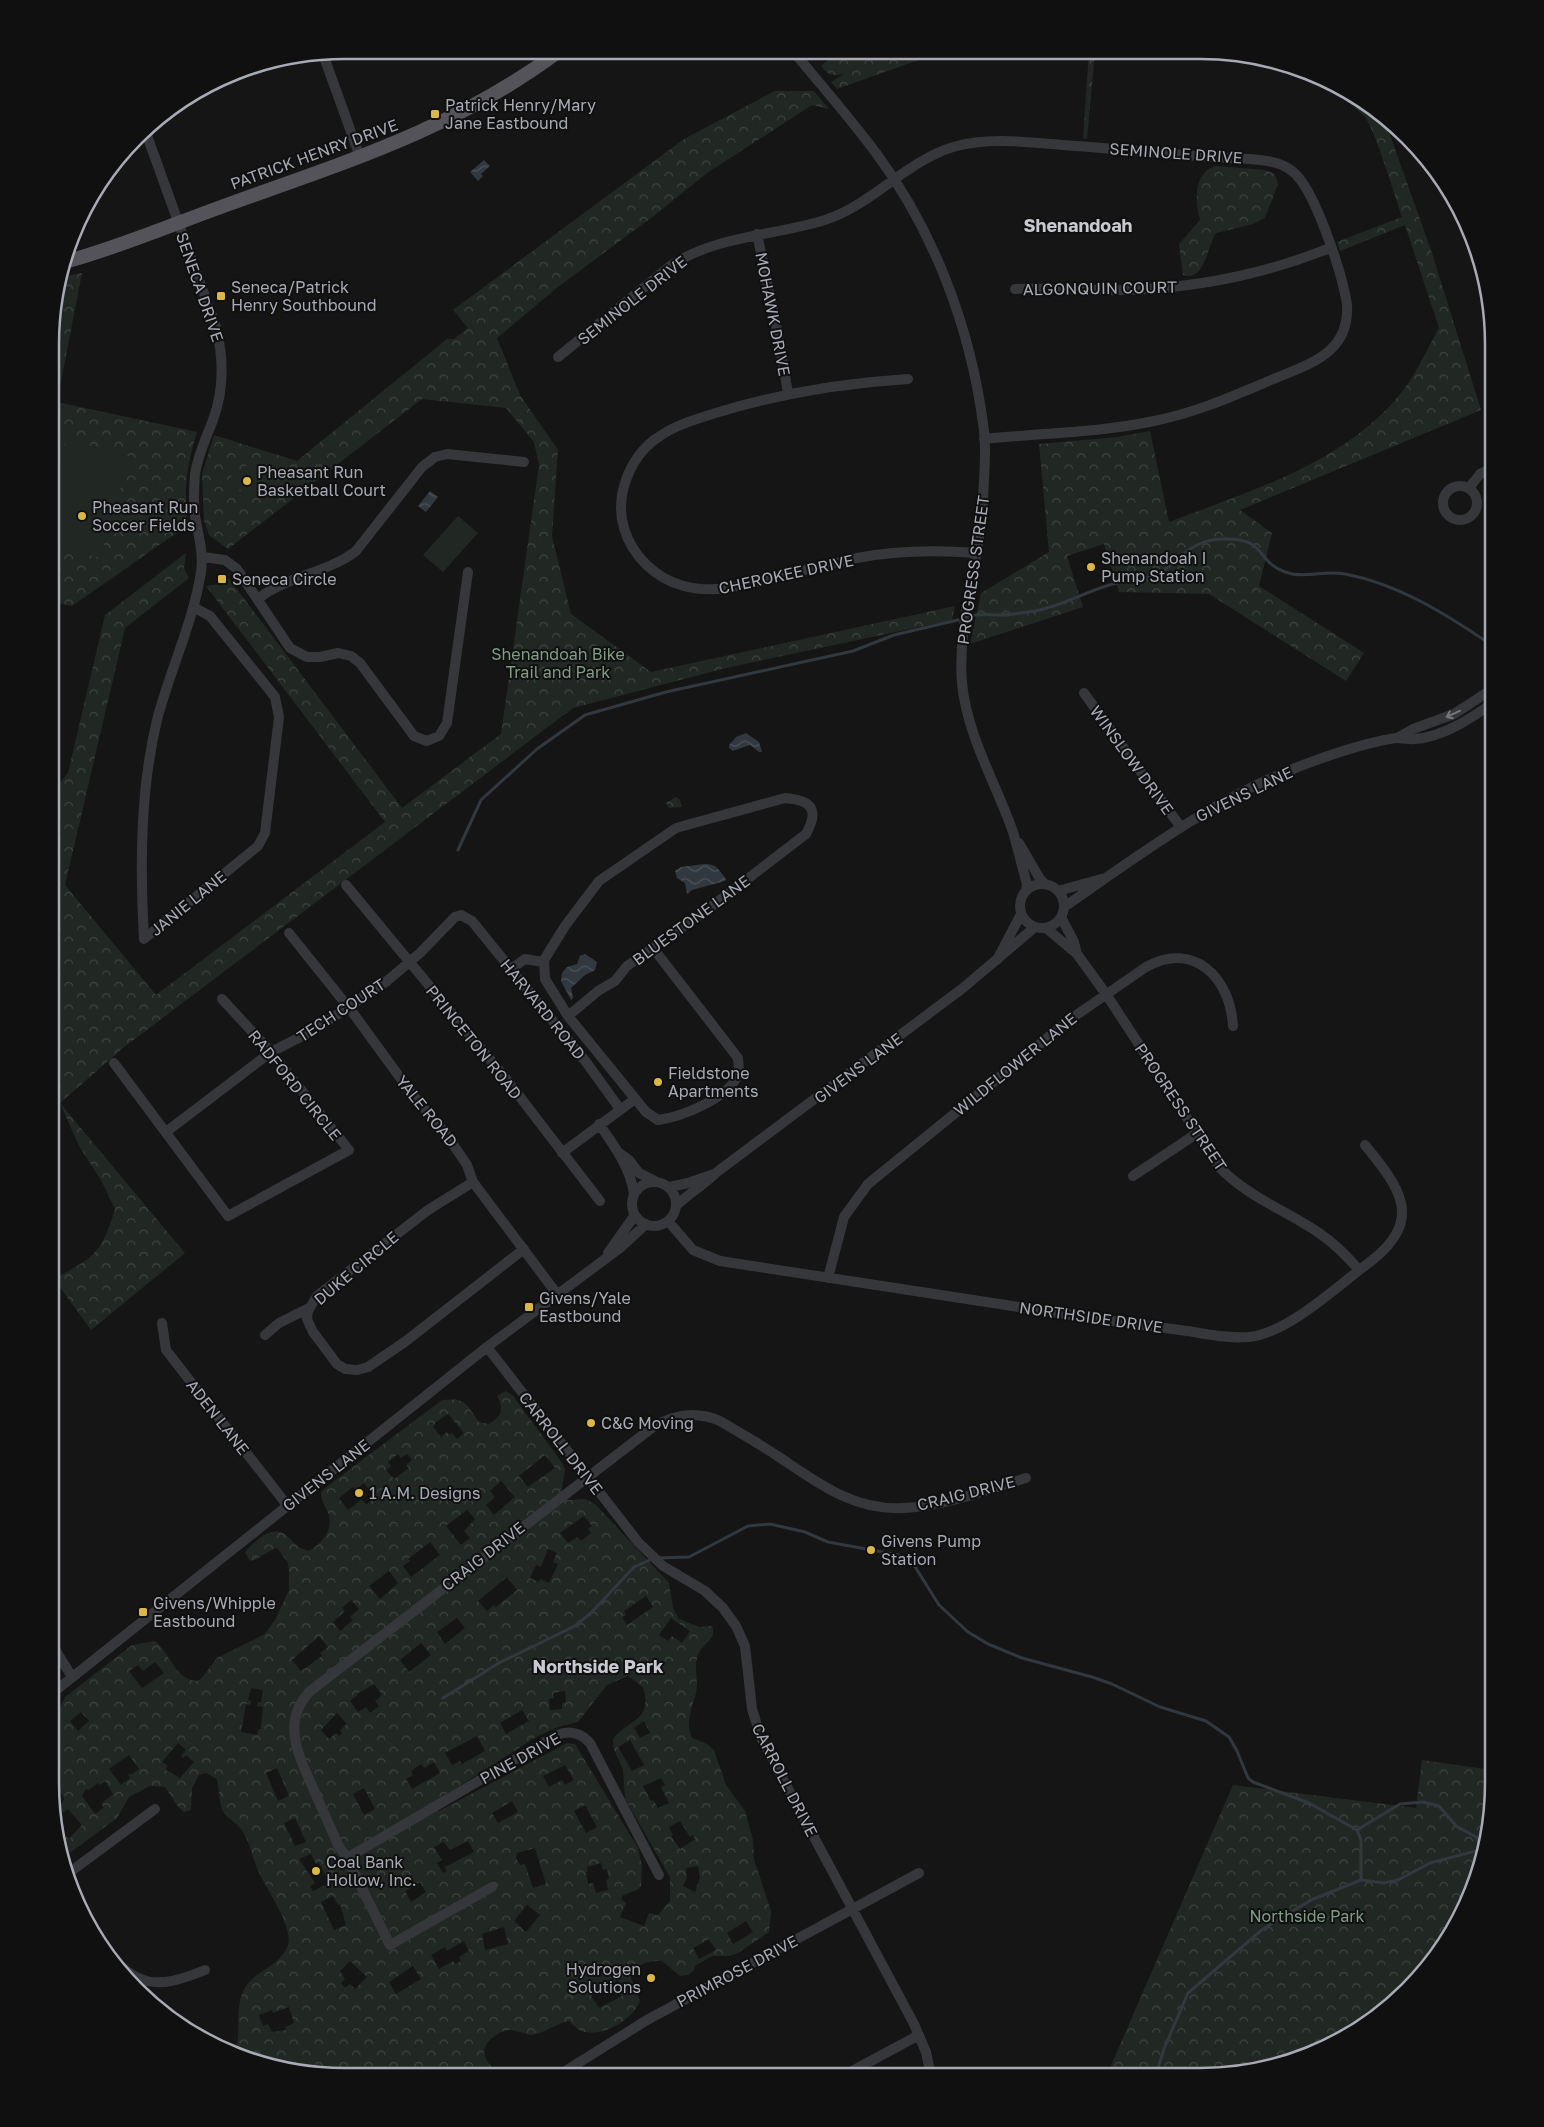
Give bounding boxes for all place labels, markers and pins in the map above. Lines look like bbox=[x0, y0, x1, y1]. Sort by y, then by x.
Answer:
place label: Patrick Henry/Mary Jane Eastbound bbox=[445, 95, 596, 133]
marker: Patrick Henry/Mary Jane Eastbound bbox=[429, 108, 441, 120]
place label: Seneca/Patrick Henry Southbound bbox=[231, 277, 377, 315]
marker: Seneca/Patrick Henry Southbound bbox=[215, 290, 227, 302]
place label: Pheasant Run Basketball Court bbox=[257, 462, 386, 500]
marker: Pheasant Run Basketball Court bbox=[241, 475, 253, 487]
place label: Pheasant Run Soccer Fields bbox=[92, 497, 198, 535]
marker: Pheasant Run Soccer Fields bbox=[76, 510, 88, 522]
place label: Shenandoah I Pump Station bbox=[1101, 548, 1206, 586]
marker: Shenandoah I Pump Station bbox=[1085, 561, 1097, 573]
place label: Seneca Circle bbox=[232, 569, 337, 589]
marker: Seneca Circle bbox=[216, 573, 228, 585]
place label: Fieldstone Apartments bbox=[668, 1063, 759, 1101]
marker: Fieldstone Apartments bbox=[652, 1076, 664, 1088]
place label: Givens/Yale Eastbound bbox=[539, 1288, 631, 1326]
marker: Givens/Yale Eastbound bbox=[523, 1301, 535, 1313]
place label: C&G Moving bbox=[601, 1413, 694, 1433]
marker: C&G Moving bbox=[585, 1417, 597, 1429]
place label: 1 A.M. Designs bbox=[369, 1483, 480, 1503]
marker: 1 A.M. Designs bbox=[353, 1487, 365, 1499]
place label: Givens Pump Station bbox=[881, 1531, 981, 1569]
marker: Givens Pump Station bbox=[865, 1544, 877, 1556]
place label: Givens/Whipple Eastbound bbox=[153, 1593, 276, 1631]
marker: Givens/Whipple Eastbound bbox=[137, 1606, 149, 1618]
place label: Coal Bank Hollow, Inc. bbox=[326, 1852, 416, 1890]
marker: Coal Bank Hollow, Inc. bbox=[310, 1865, 322, 1877]
place label: Hydrogen Solutions bbox=[566, 1959, 641, 1997]
marker: Hydrogen Solutions bbox=[645, 1972, 657, 1984]

